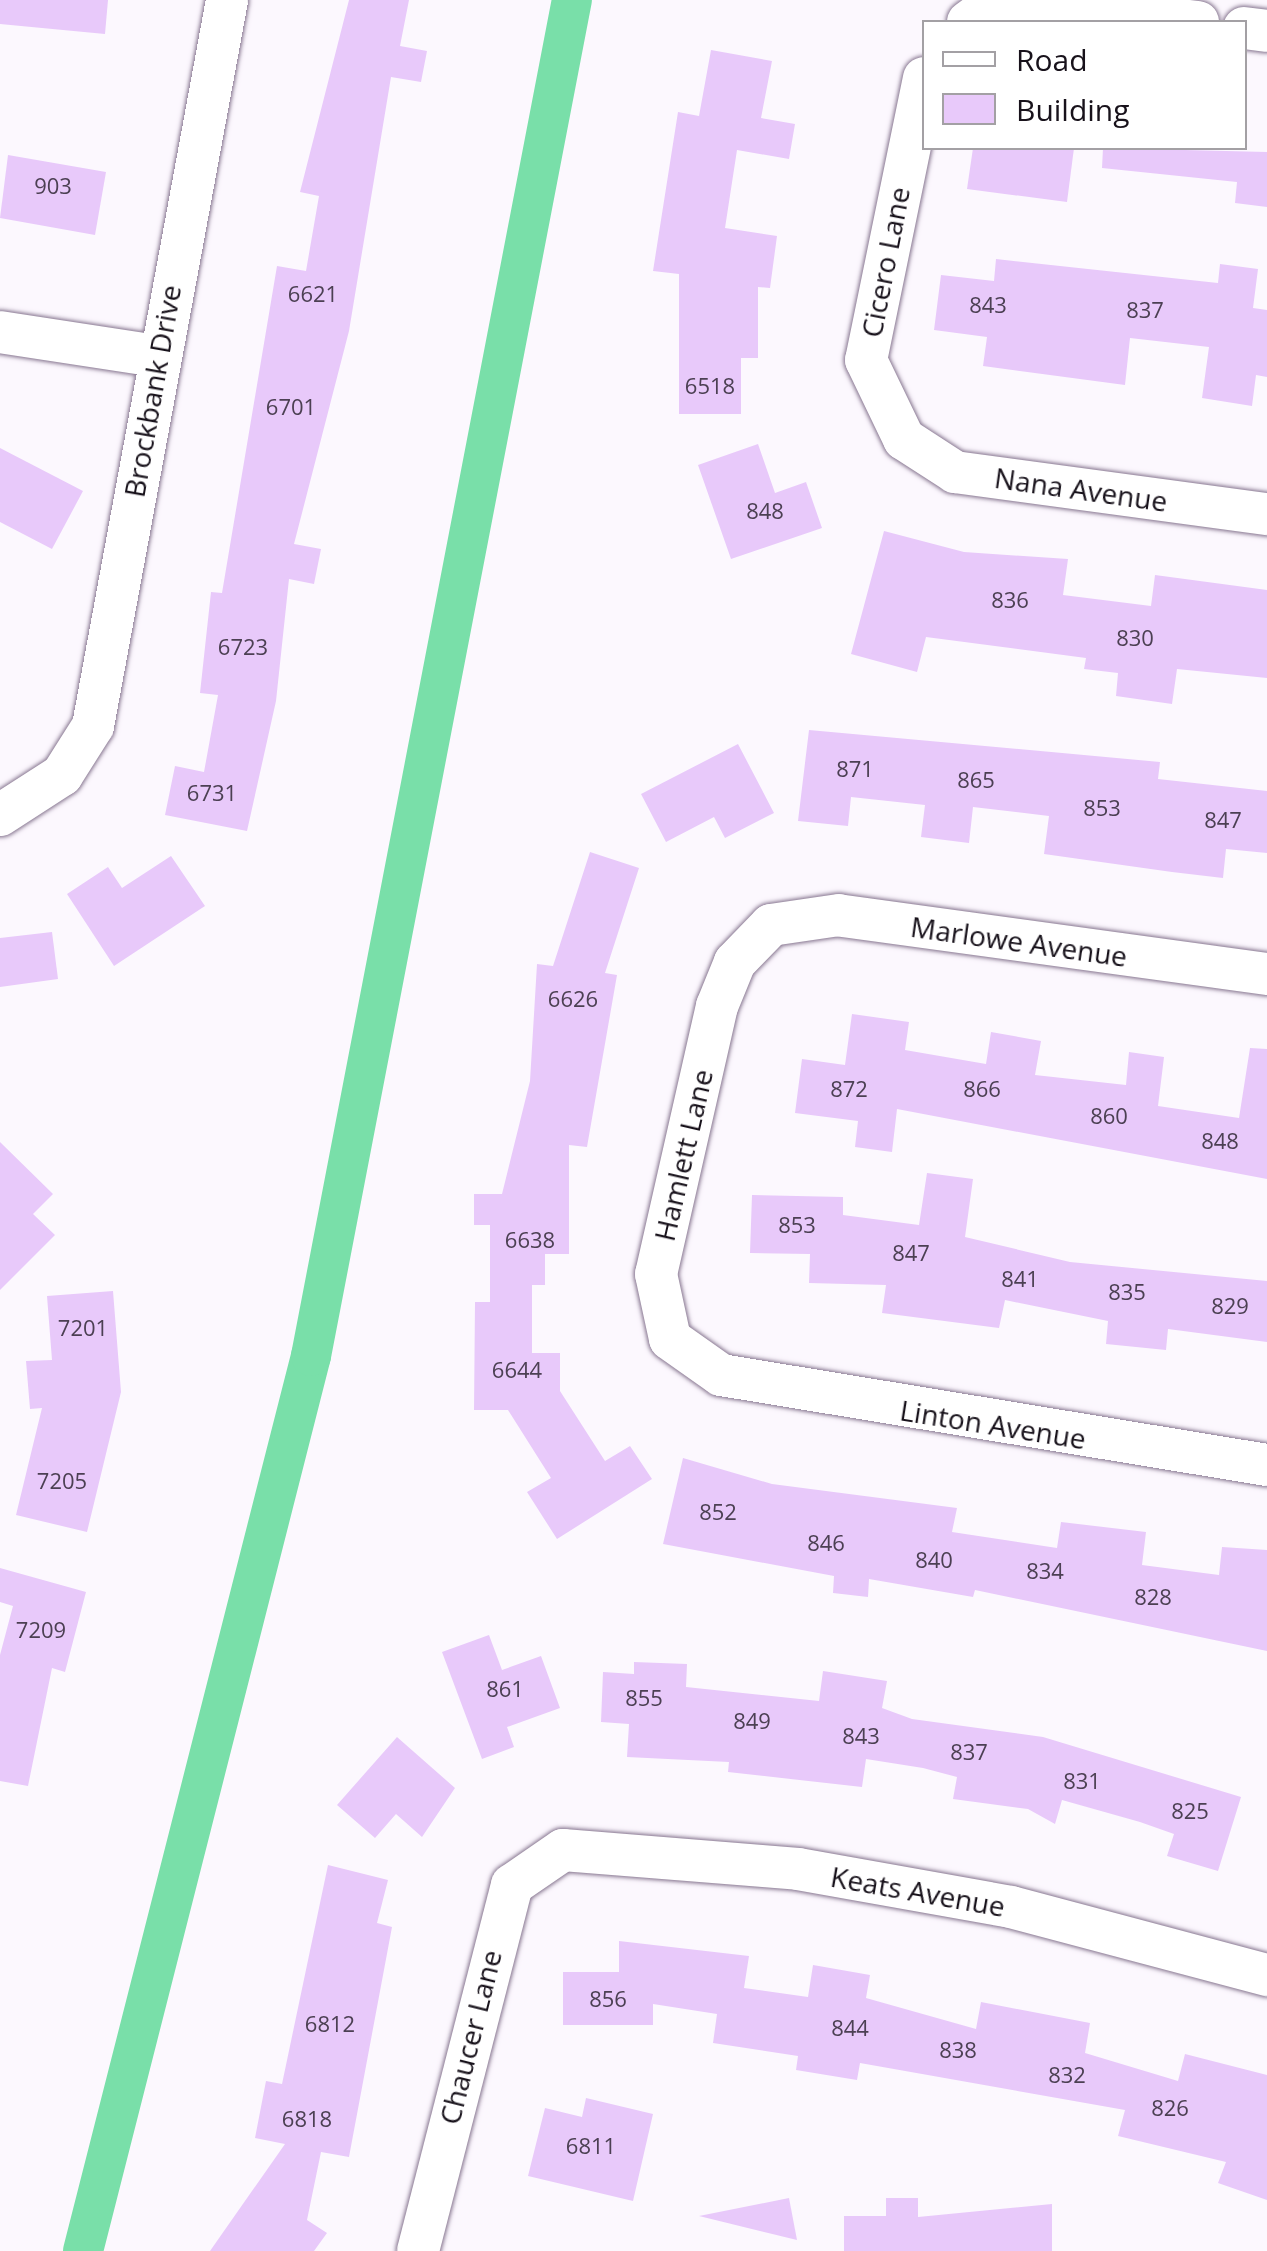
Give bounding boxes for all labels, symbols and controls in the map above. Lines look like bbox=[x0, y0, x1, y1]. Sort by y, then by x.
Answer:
legend bbox=[922, 20, 1247, 150]
text: Road bbox=[1016, 39, 1088, 80]
text: Building bbox=[1016, 89, 1130, 130]
house number: 903 bbox=[34, 173, 72, 199]
street label: Cicero Lane bbox=[854, 184, 916, 340]
house number: 6621 bbox=[288, 281, 338, 307]
street label: Brockbank Drive bbox=[117, 282, 187, 500]
house number: 843 bbox=[969, 292, 1007, 318]
house number: 837 bbox=[1126, 297, 1164, 323]
house number: 6518 bbox=[685, 373, 735, 399]
house number: 6701 bbox=[266, 394, 316, 420]
street label: Nana Avenue bbox=[992, 460, 1170, 518]
house number: 848 bbox=[746, 498, 784, 524]
house number: 836 bbox=[991, 587, 1029, 613]
house number: 830 bbox=[1116, 625, 1154, 651]
house number: 6723 bbox=[218, 634, 268, 660]
house number: 871 bbox=[836, 756, 874, 782]
house number: 865 bbox=[957, 767, 995, 793]
house number: 6731 bbox=[187, 780, 237, 806]
house number: 853 bbox=[1083, 795, 1121, 821]
house number: 847 bbox=[1204, 807, 1242, 833]
street label: Marlowe Avenue bbox=[909, 909, 1129, 973]
house number: 6626 bbox=[548, 986, 598, 1012]
street label: Hamlett Lane bbox=[647, 1066, 719, 1244]
house number: 872 bbox=[830, 1076, 868, 1102]
house number: 866 bbox=[963, 1076, 1001, 1102]
house number: 860 bbox=[1090, 1103, 1128, 1129]
house number: 848 bbox=[1201, 1128, 1239, 1154]
house number: 853 bbox=[778, 1212, 816, 1238]
house number: 6638 bbox=[505, 1227, 555, 1253]
house number: 847 bbox=[892, 1240, 930, 1266]
house number: 841 bbox=[1001, 1266, 1039, 1292]
house number: 835 bbox=[1108, 1279, 1146, 1305]
house number: 829 bbox=[1211, 1293, 1249, 1319]
house number: 7201 bbox=[58, 1315, 108, 1341]
house number: 6644 bbox=[492, 1357, 542, 1383]
street label: Linton Avenue bbox=[898, 1393, 1088, 1455]
house number: 7205 bbox=[37, 1468, 87, 1494]
house number: 852 bbox=[699, 1499, 737, 1525]
house number: 846 bbox=[807, 1530, 845, 1556]
house number: 840 bbox=[915, 1547, 953, 1573]
house number: 834 bbox=[1026, 1558, 1064, 1584]
house number: 828 bbox=[1134, 1584, 1172, 1610]
house number: 7209 bbox=[16, 1617, 66, 1643]
house number: 861 bbox=[486, 1676, 524, 1702]
house number: 855 bbox=[625, 1685, 663, 1711]
house number: 849 bbox=[733, 1708, 771, 1734]
house number: 843 bbox=[842, 1723, 880, 1749]
house number: 837 bbox=[950, 1739, 988, 1765]
house number: 831 bbox=[1063, 1768, 1101, 1794]
house number: 825 bbox=[1171, 1798, 1209, 1824]
street label: Keats Avenue bbox=[828, 1859, 1008, 1923]
street label: Chaucer Lane bbox=[432, 1946, 508, 2128]
house number: 856 bbox=[589, 1986, 627, 2012]
house number: 6812 bbox=[305, 2011, 355, 2037]
house number: 844 bbox=[831, 2015, 869, 2041]
house number: 838 bbox=[939, 2037, 977, 2063]
house number: 832 bbox=[1048, 2062, 1086, 2088]
house number: 826 bbox=[1151, 2095, 1189, 2121]
house number: 6818 bbox=[282, 2106, 332, 2132]
house number: 6811 bbox=[566, 2133, 616, 2159]

